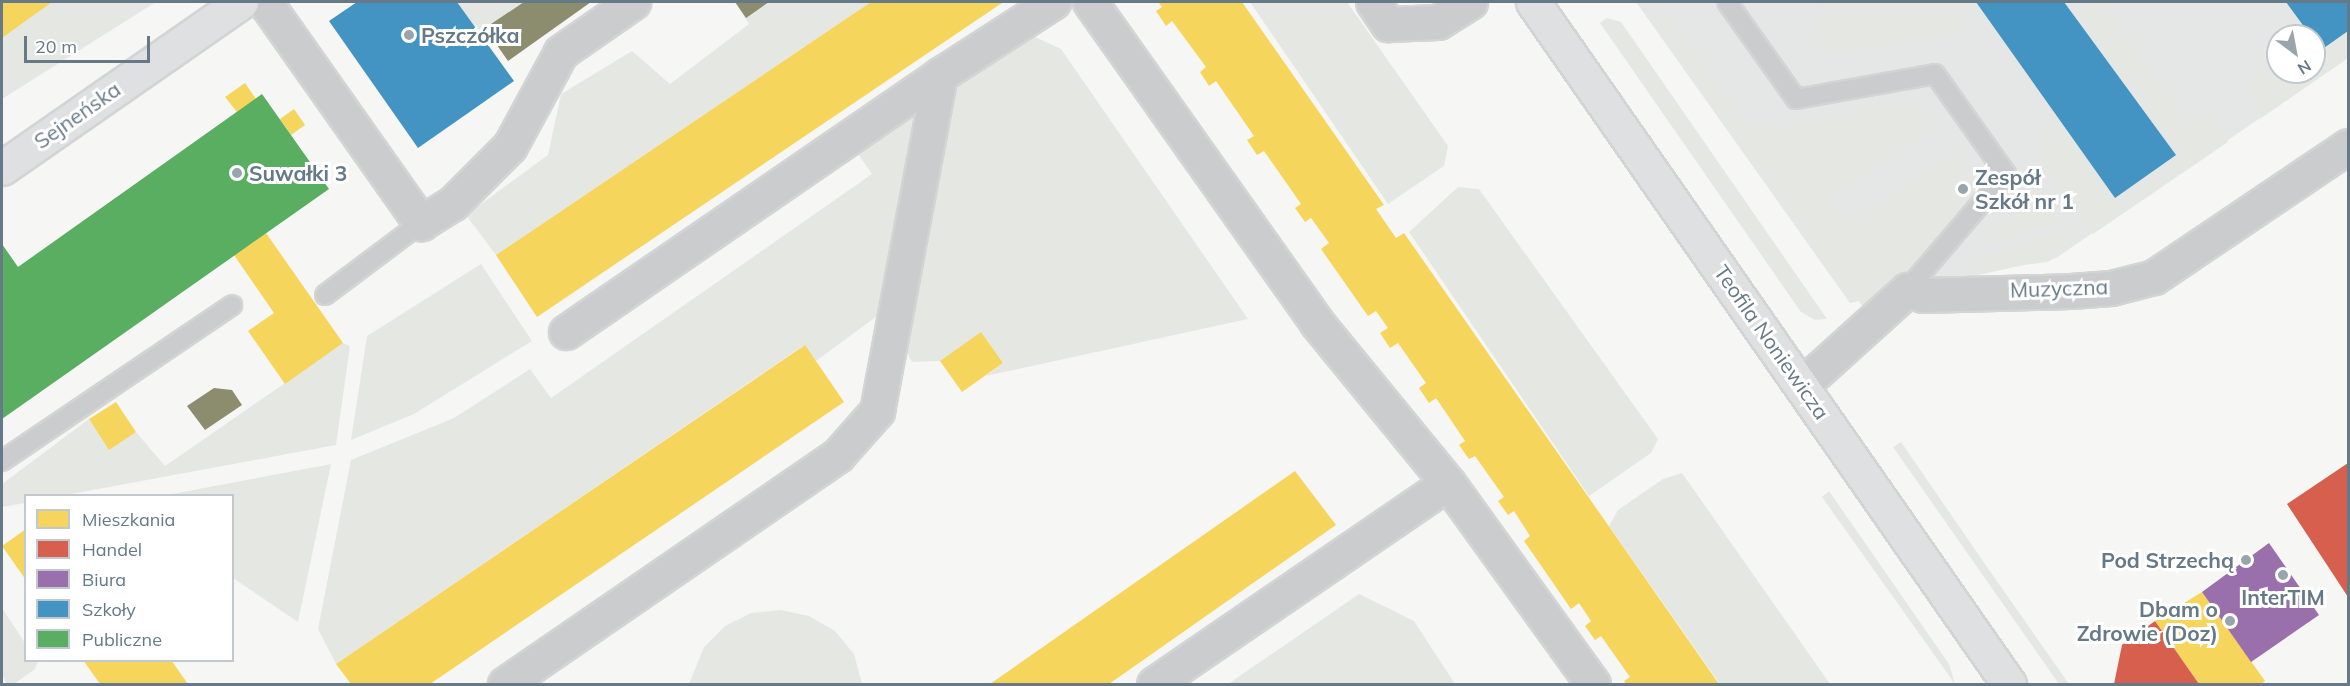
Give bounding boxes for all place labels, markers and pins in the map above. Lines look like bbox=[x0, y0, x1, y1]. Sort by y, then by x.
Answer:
place label: Pszczółka bbox=[421, 22, 520, 48]
marker: Pszczółka bbox=[402, 28, 416, 42]
place label: Suwałki 3 bbox=[249, 160, 347, 186]
place label: Zespół Szkół nr 1 bbox=[1975, 164, 2074, 214]
marker: Suwałki 3 bbox=[230, 166, 244, 180]
marker: Zespół Szkół nr 1 bbox=[1956, 182, 1970, 196]
place label: Pod Strzechą bbox=[2101, 547, 2234, 573]
marker: Pod Strzechą bbox=[2239, 553, 2253, 567]
marker: InterTIM bbox=[2276, 568, 2290, 582]
place label: InterTIM bbox=[2241, 584, 2325, 610]
place label: Dbam o Zdrowie (Doz) bbox=[2077, 596, 2218, 646]
marker: Dbam o Zdrowie (Doz) bbox=[2223, 614, 2237, 628]

